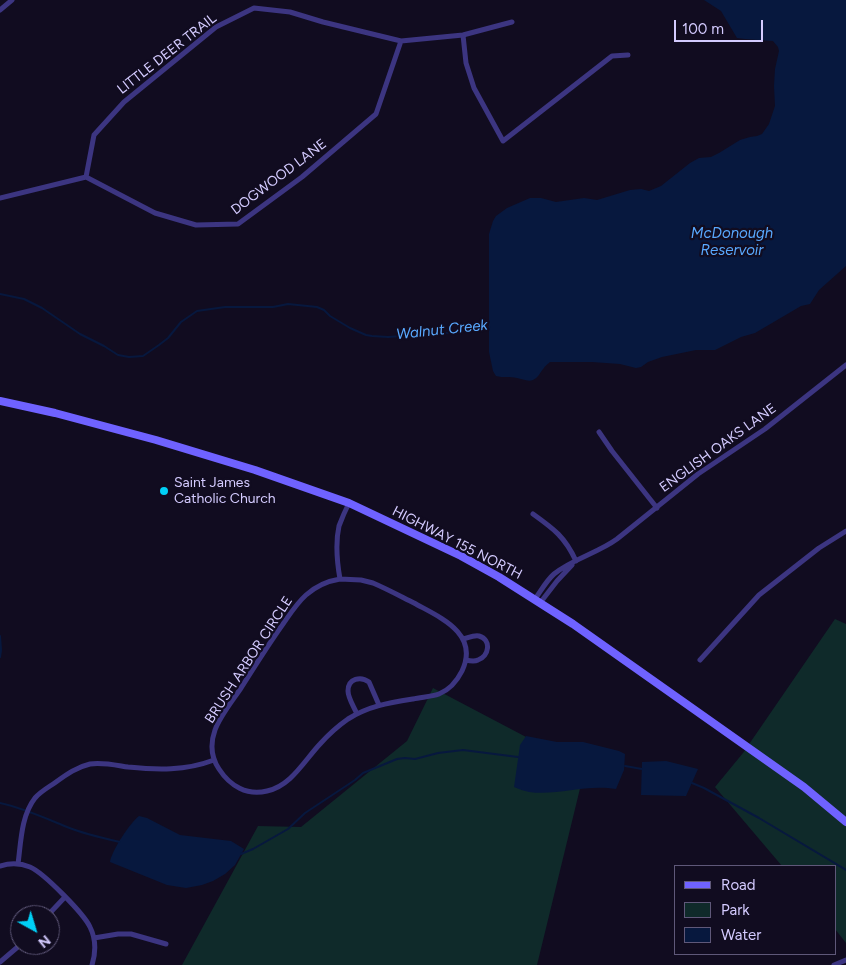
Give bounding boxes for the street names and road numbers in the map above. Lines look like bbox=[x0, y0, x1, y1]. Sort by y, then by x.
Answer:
street label: LITTLE DEER TRAIL bbox=[114, 10, 220, 98]
street label: DOGWOOD LANE bbox=[228, 136, 330, 218]
street label: ENGLISH OAKS LANE bbox=[656, 400, 780, 496]
street label: HIGHWAY 155 NORTH bbox=[389, 503, 525, 583]
street label: BRUSH ARBOR CIRCLE bbox=[202, 593, 296, 727]

